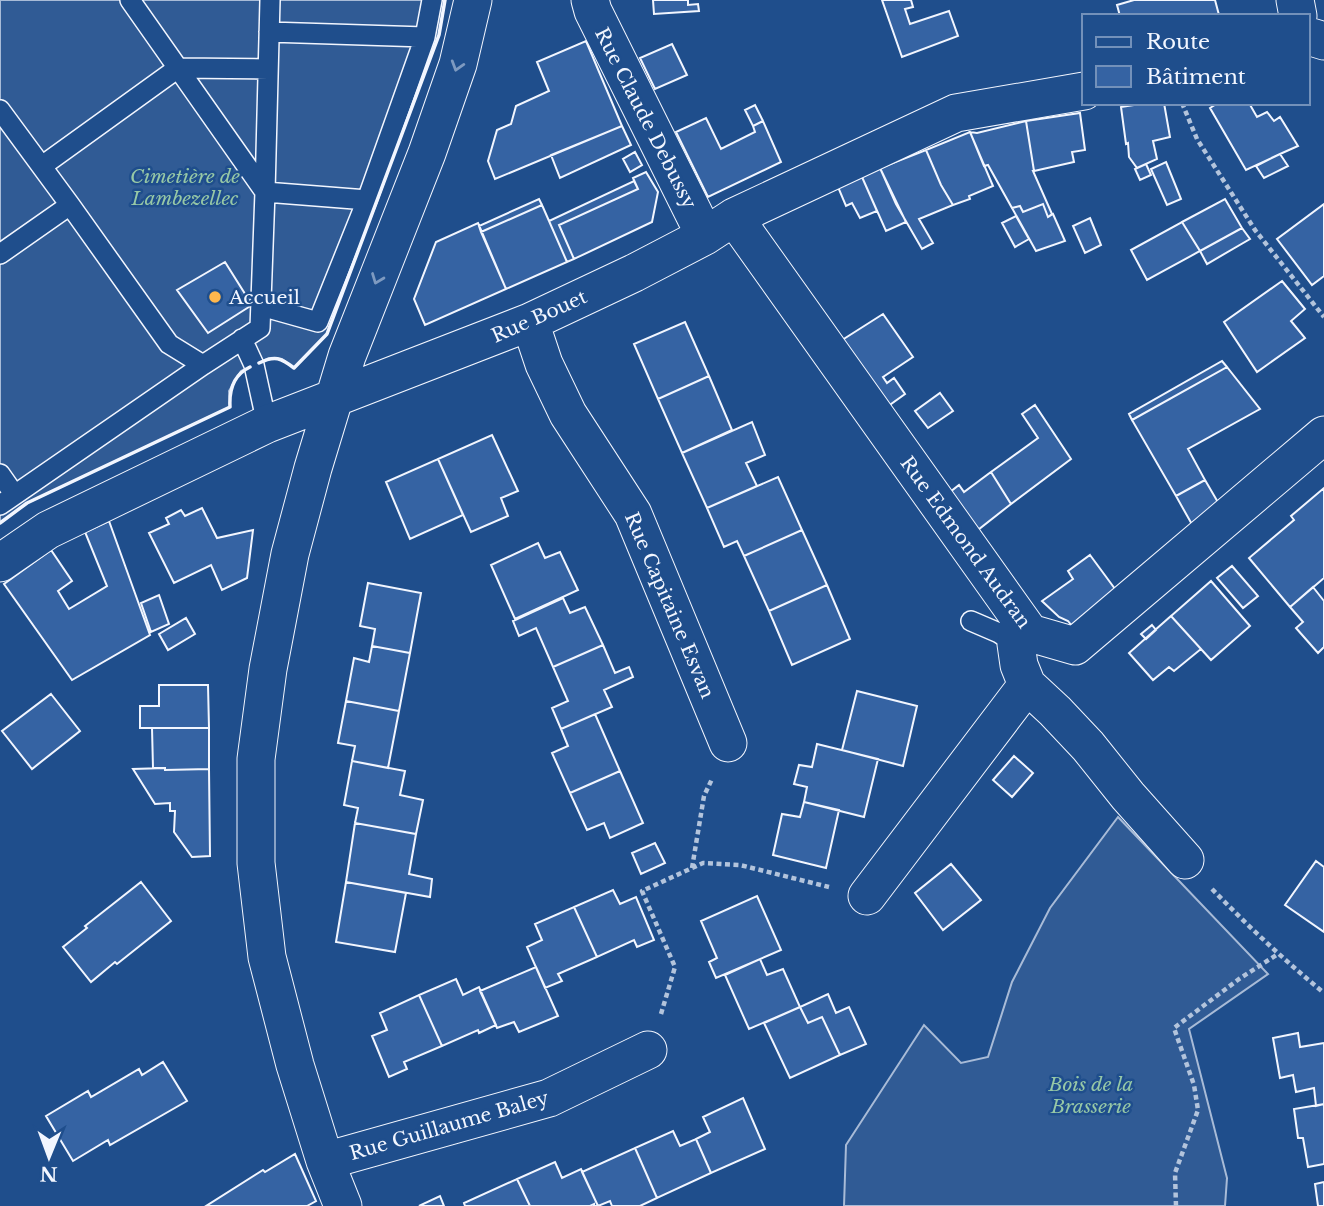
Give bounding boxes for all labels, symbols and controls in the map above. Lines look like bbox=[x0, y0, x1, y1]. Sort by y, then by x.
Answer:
legend bbox=[1082, 14, 1310, 105]
street label: Rue Claude Debussy bbox=[590, 24, 701, 213]
text: Route bbox=[1146, 29, 1210, 55]
one-way arrow bbox=[450, 60, 465, 72]
text: Bâtiment bbox=[1146, 64, 1246, 90]
park label: Cimetière de Lambezellec bbox=[130, 165, 240, 210]
one-way arrow bbox=[372, 273, 386, 285]
street label: Rue Bouet bbox=[488, 285, 591, 348]
place label: Accueil bbox=[228, 286, 300, 309]
marker: Accueil bbox=[207, 289, 223, 305]
street label: Rue Edmond Audran bbox=[896, 452, 1036, 633]
street label: Rue Capitaine Esvan bbox=[620, 509, 719, 702]
park label: Bois de la Brasserie bbox=[1048, 1073, 1134, 1118]
street label: Rue Guillaume Baley bbox=[347, 1086, 551, 1165]
north arrow bbox=[14, 1122, 84, 1192]
text: N bbox=[39, 1162, 58, 1185]

